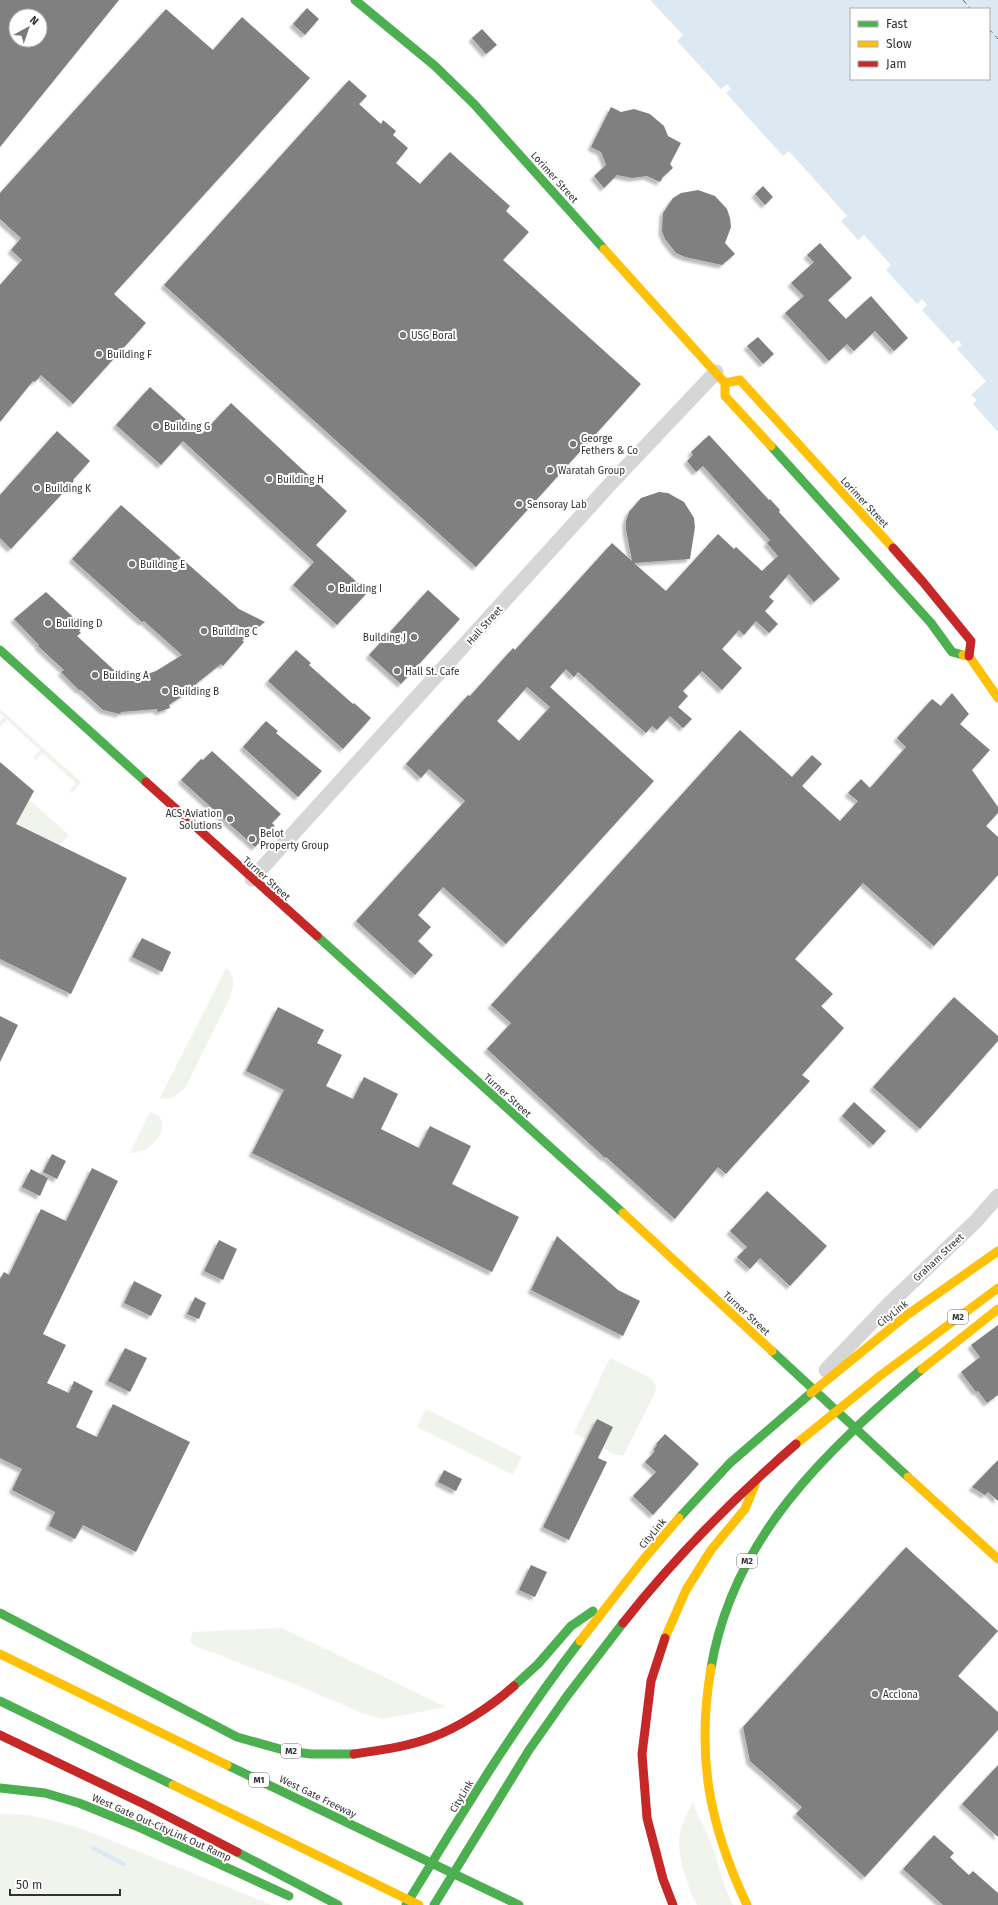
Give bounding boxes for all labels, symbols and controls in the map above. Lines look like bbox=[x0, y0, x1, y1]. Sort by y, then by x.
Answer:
north arrow bbox=[8, 8, 48, 48]
legend bbox=[850, 8, 990, 80]
text: N bbox=[27, 13, 41, 28]
text: Fast bbox=[886, 17, 908, 31]
text: Slow bbox=[886, 37, 912, 51]
text: Jam bbox=[886, 57, 906, 71]
street label: Lorimer Street bbox=[528, 150, 581, 206]
marker: USG Boral bbox=[398, 330, 408, 340]
place label: USG Boral bbox=[411, 330, 456, 342]
marker: Building F bbox=[94, 349, 104, 359]
place label: Building F bbox=[107, 349, 152, 361]
marker: Building G bbox=[151, 421, 161, 431]
place label: Building G bbox=[164, 421, 210, 433]
place label: George Fethers & Co bbox=[581, 433, 638, 457]
marker: George Fethers & Co bbox=[568, 439, 578, 449]
marker: Waratah Group bbox=[545, 465, 555, 475]
place label: Waratah Group bbox=[558, 465, 625, 477]
marker: Building H bbox=[264, 474, 274, 484]
place label: Building H bbox=[277, 474, 324, 486]
street label: Lorimer Street bbox=[838, 475, 891, 531]
marker: Building K bbox=[32, 483, 42, 493]
place label: Building K bbox=[45, 483, 91, 495]
marker: Sensoray Lab bbox=[514, 499, 524, 509]
place label: Sensoray Lab bbox=[527, 499, 587, 511]
marker: Building E bbox=[127, 559, 137, 569]
place label: Building E bbox=[140, 559, 185, 571]
marker: Building I bbox=[326, 583, 336, 593]
place label: Building I bbox=[339, 583, 382, 595]
street label: Hall Street bbox=[464, 604, 505, 647]
marker: Building D bbox=[43, 618, 53, 628]
place label: Building D bbox=[56, 618, 103, 630]
marker: Building C bbox=[199, 626, 209, 636]
place label: Building C bbox=[212, 626, 258, 638]
place label: Building J bbox=[363, 632, 406, 644]
marker: Building J bbox=[409, 632, 419, 642]
marker: Hall St. Cafe bbox=[392, 666, 402, 676]
place label: Hall St. Cafe bbox=[405, 666, 459, 678]
marker: Building A bbox=[90, 670, 100, 680]
place label: Building A bbox=[103, 670, 149, 682]
marker: Building B bbox=[160, 686, 170, 696]
place label: Building B bbox=[173, 686, 219, 698]
place label: ACS Aviation Solutions bbox=[166, 808, 222, 832]
marker: ACS Aviation Solutions bbox=[225, 814, 235, 824]
place label: Belot Property Group bbox=[260, 828, 329, 852]
marker: Belot Property Group bbox=[247, 834, 257, 844]
street label: Turner Street bbox=[240, 854, 293, 903]
street label: Turner Street bbox=[481, 1071, 534, 1120]
street label: Graham Street bbox=[911, 1231, 967, 1284]
street label: Turner Street bbox=[721, 1289, 772, 1339]
street label: CityLink bbox=[875, 1298, 911, 1330]
road number: M2 bbox=[948, 1310, 968, 1324]
street label: CityLink bbox=[637, 1515, 669, 1551]
road number: M2 bbox=[737, 1554, 757, 1568]
marker: Acciona bbox=[870, 1689, 880, 1699]
place label: Acciona bbox=[883, 1689, 918, 1701]
road number: M2 bbox=[281, 1744, 301, 1758]
road number: M1 bbox=[249, 1773, 269, 1787]
street label: West Gate Freeway bbox=[277, 1773, 358, 1821]
street label: CityLink bbox=[448, 1777, 477, 1815]
street label: West Gate Out-CityLink Out Ramp bbox=[90, 1792, 233, 1864]
scale bar bbox=[10, 1871, 120, 1897]
text: 50 m bbox=[16, 1878, 42, 1892]

